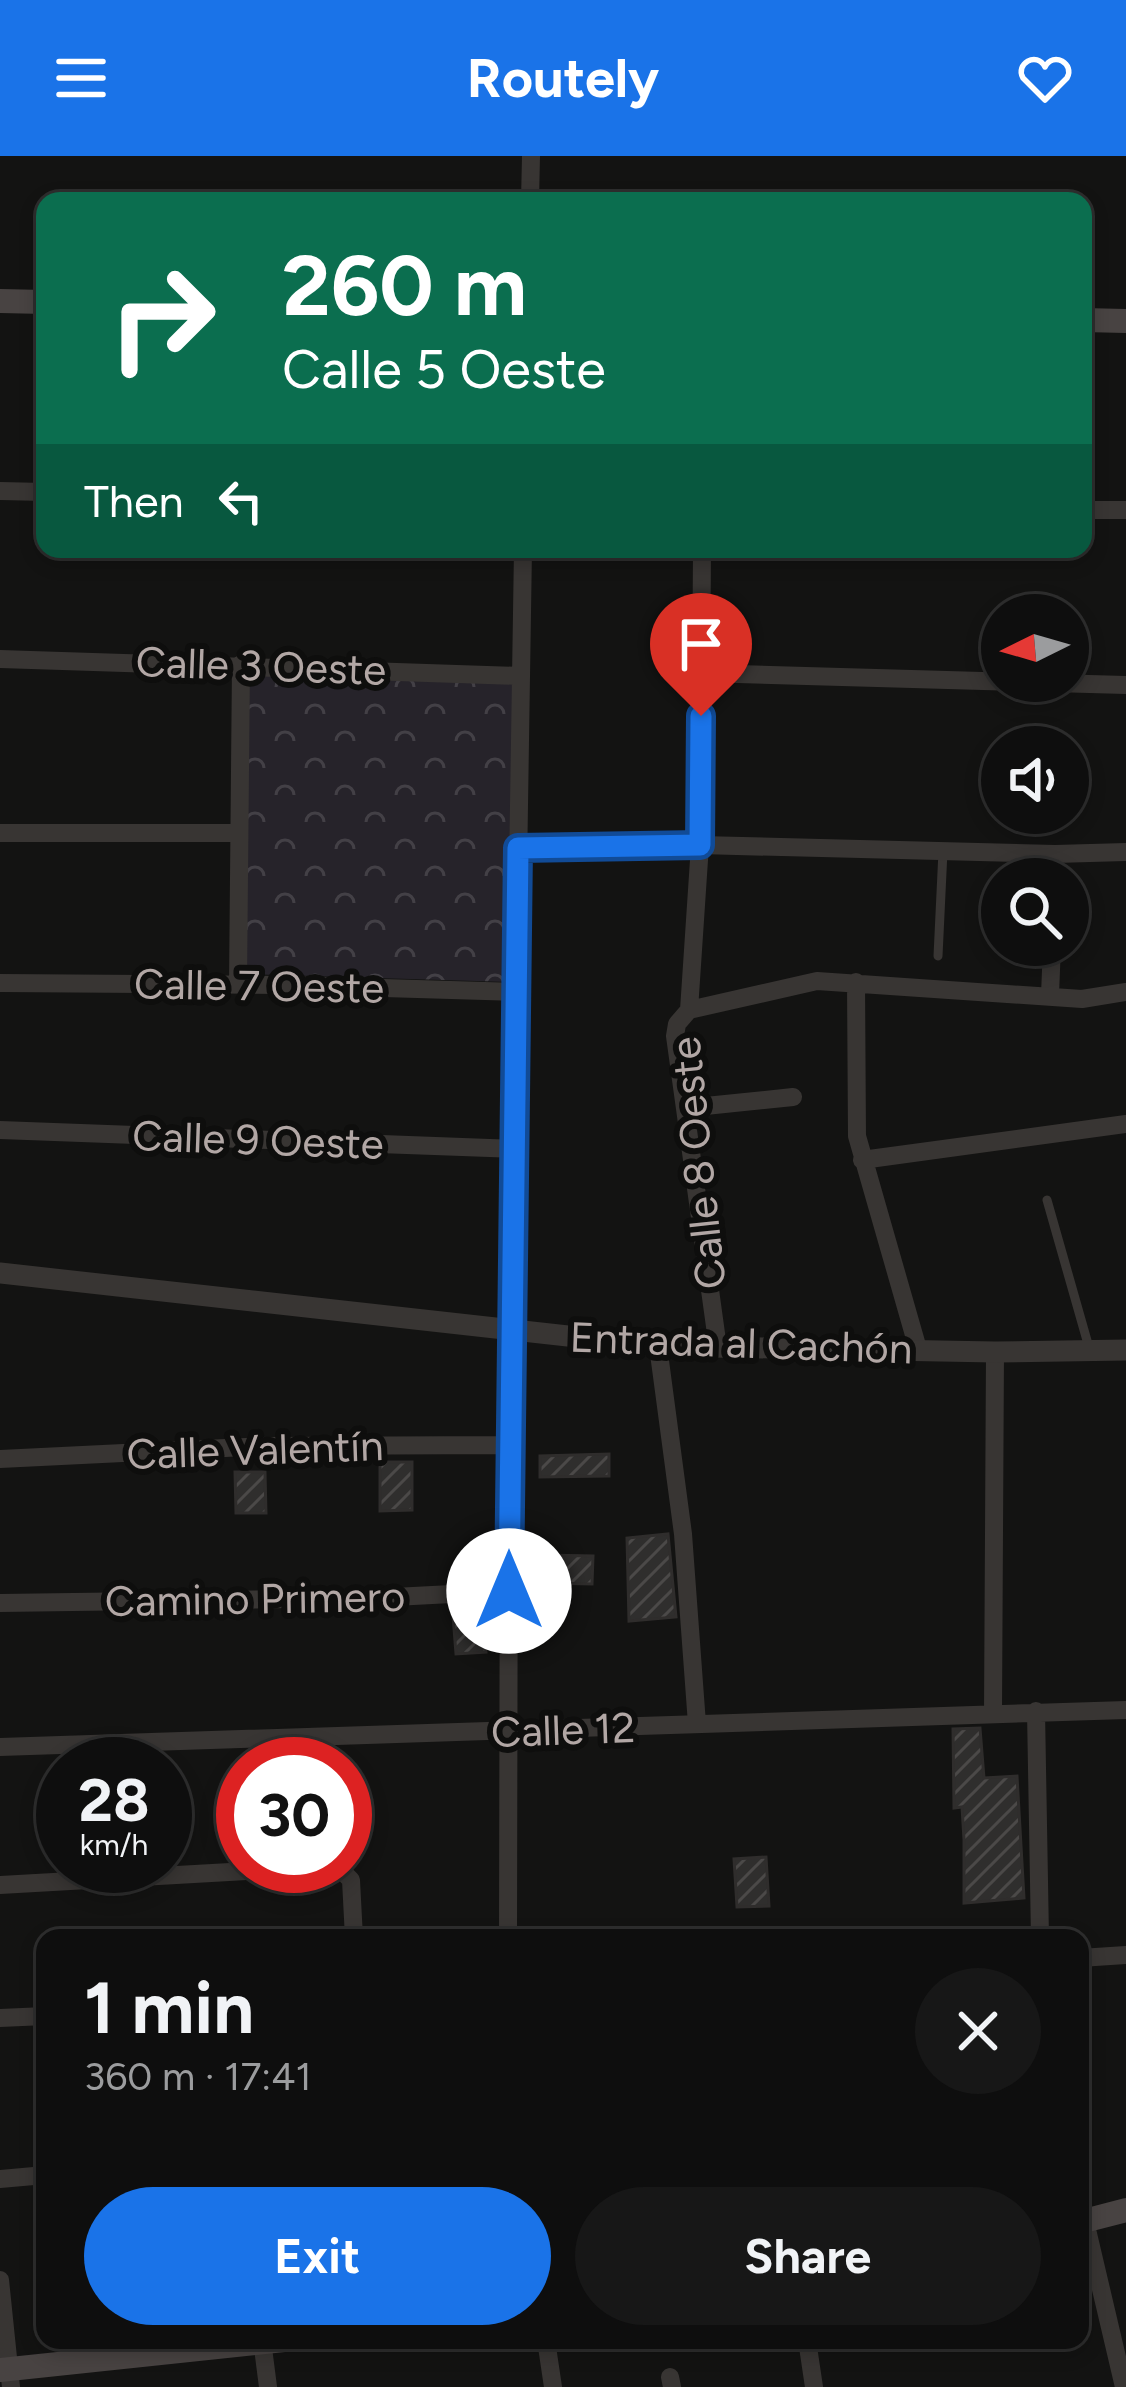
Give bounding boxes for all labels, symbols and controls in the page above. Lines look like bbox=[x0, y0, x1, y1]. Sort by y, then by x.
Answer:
icon: menu bbox=[48, 45, 114, 111]
icon: heart bbox=[1012, 45, 1078, 111]
text: Routely bbox=[467, 46, 659, 111]
text: 260 m bbox=[282, 235, 527, 336]
icon: right bbox=[84, 240, 240, 396]
text: Calle 5 Oeste bbox=[282, 337, 606, 402]
icon: left bbox=[208, 468, 274, 534]
text: Then bbox=[84, 474, 184, 528]
pin bbox=[650, 593, 752, 716]
north arrow bbox=[981, 594, 1089, 702]
map controls bbox=[981, 594, 1089, 966]
icon: arrive bbox=[668, 611, 734, 677]
street label: Calle 3 Oeste bbox=[135, 636, 387, 696]
button: sound bbox=[981, 726, 1089, 834]
button: search bbox=[981, 858, 1089, 966]
street label: Calle 7 Oeste bbox=[133, 958, 385, 1014]
street label: Calle 8 Oeste bbox=[659, 1034, 737, 1292]
street label: Calle 9 Oeste bbox=[131, 1110, 385, 1170]
street label: Entrada al Cachón bbox=[569, 1312, 913, 1374]
street label: Calle Valentín bbox=[126, 1420, 384, 1480]
position arrow bbox=[446, 1528, 572, 1654]
street label: Camino Primero bbox=[104, 1571, 406, 1627]
street label: Calle 12 bbox=[490, 1702, 636, 1758]
speed limit sign: 30 bbox=[216, 1737, 372, 1893]
text: 28 bbox=[78, 1764, 150, 1836]
text: km/h bbox=[80, 1826, 148, 1863]
text: 1 min bbox=[84, 1965, 254, 2051]
button: close bbox=[915, 1968, 1041, 2094]
text: 360 m · 17:41 bbox=[84, 2053, 312, 2100]
button: Exit bbox=[84, 2187, 551, 2325]
button: Share bbox=[575, 2187, 1041, 2325]

